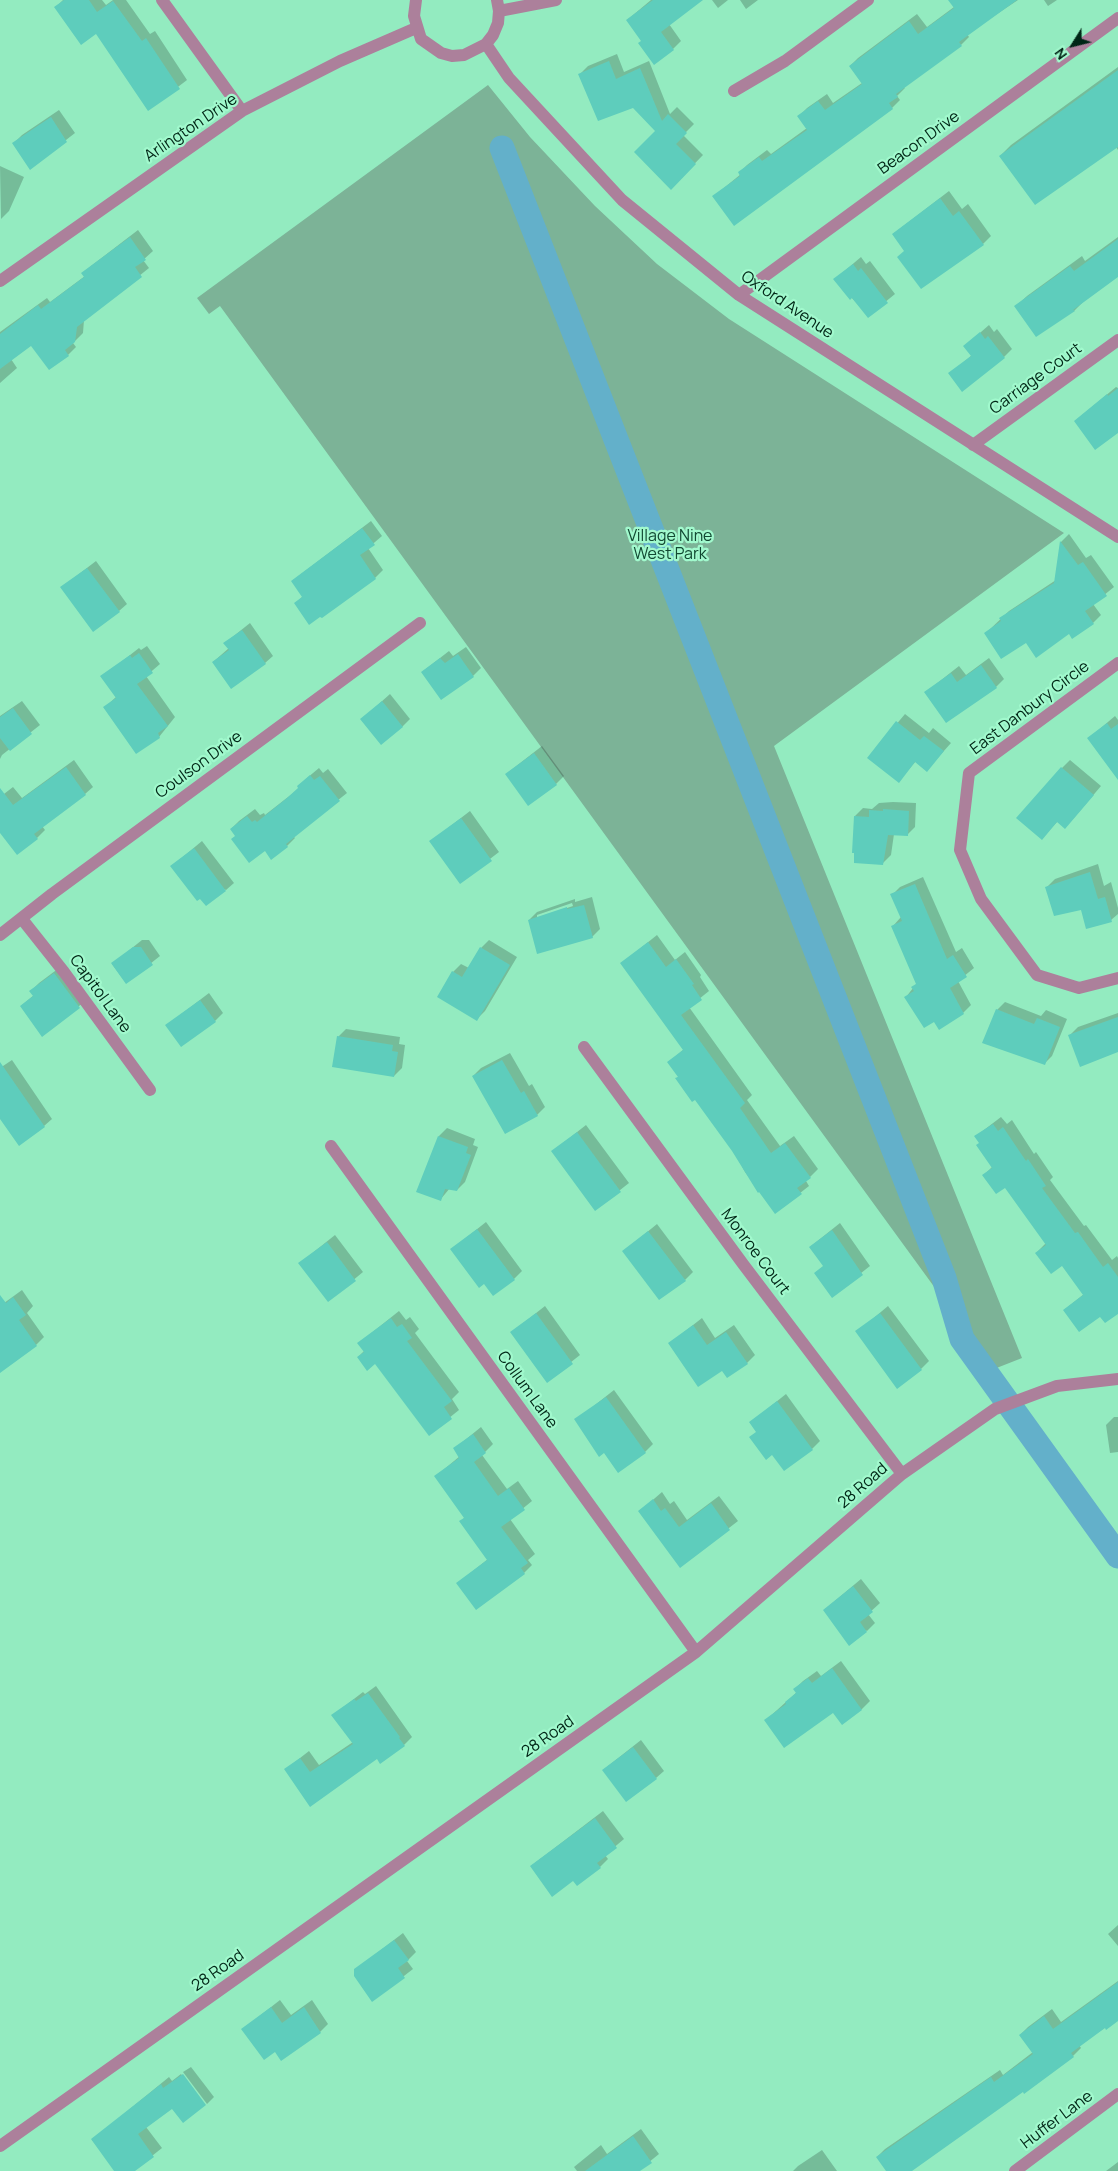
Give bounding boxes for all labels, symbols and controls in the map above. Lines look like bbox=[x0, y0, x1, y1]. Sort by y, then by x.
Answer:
north arrow bbox=[1048, 20, 1098, 70]
text: N bbox=[1050, 44, 1071, 64]
street label: Arlington Drive bbox=[141, 90, 241, 166]
street label: Beacon Drive bbox=[874, 107, 964, 179]
street label: Oxford Avenue bbox=[737, 267, 837, 343]
street label: Carriage Court bbox=[986, 339, 1086, 419]
park label: Village Nine West Park bbox=[628, 527, 712, 565]
street label: East Danbury Circle bbox=[967, 657, 1093, 759]
street label: Coulson Drive bbox=[152, 727, 246, 803]
street label: Capitol Lane bbox=[65, 951, 135, 1037]
street label: Monroe Court bbox=[716, 1205, 794, 1299]
street label: Collum Lane bbox=[493, 1348, 561, 1432]
street label: 28 Road bbox=[834, 1459, 892, 1513]
street label: 28 Road bbox=[518, 1712, 578, 1762]
street label: 28 Road bbox=[188, 1946, 248, 1996]
street label: Huffer Lane bbox=[1017, 2087, 1097, 2153]

